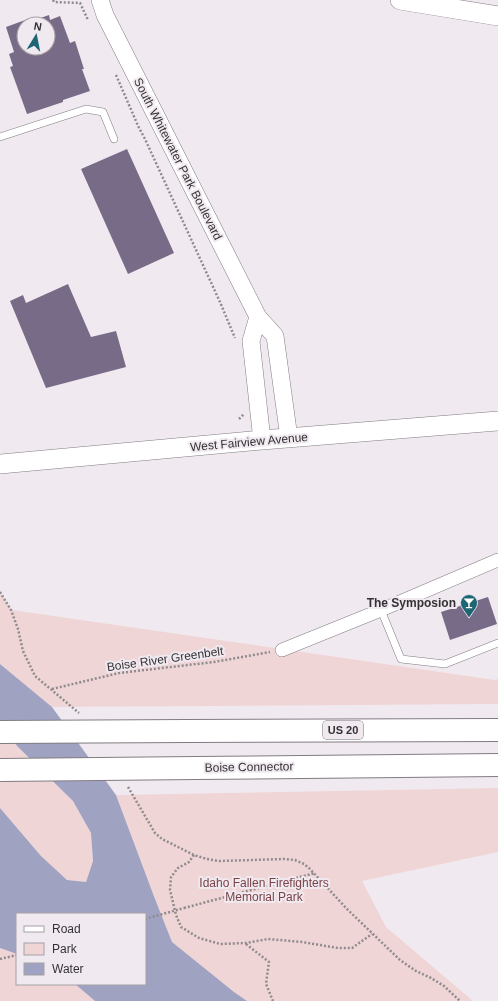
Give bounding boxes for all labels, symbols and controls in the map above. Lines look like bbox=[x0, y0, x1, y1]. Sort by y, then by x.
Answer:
north arrow bbox=[16, 16, 56, 56]
text: N bbox=[33, 20, 43, 33]
street label: South Whitewater Park Boulevard bbox=[131, 76, 225, 242]
street label: West Fairview Avenue bbox=[189, 430, 309, 454]
bar icon: The Symposion bbox=[459, 593, 479, 618]
place label: The Symposion bbox=[367, 596, 456, 610]
street label: Boise River Greenbelt bbox=[106, 644, 225, 674]
road number: US 20 bbox=[323, 721, 363, 739]
street label: Boise Connector bbox=[205, 759, 293, 775]
park label: Idaho Fallen Firefighters Memorial Park bbox=[199, 876, 329, 904]
legend bbox=[16, 913, 146, 985]
text: Road bbox=[52, 922, 81, 936]
text: Park bbox=[52, 942, 78, 956]
text: Water bbox=[52, 962, 84, 976]

